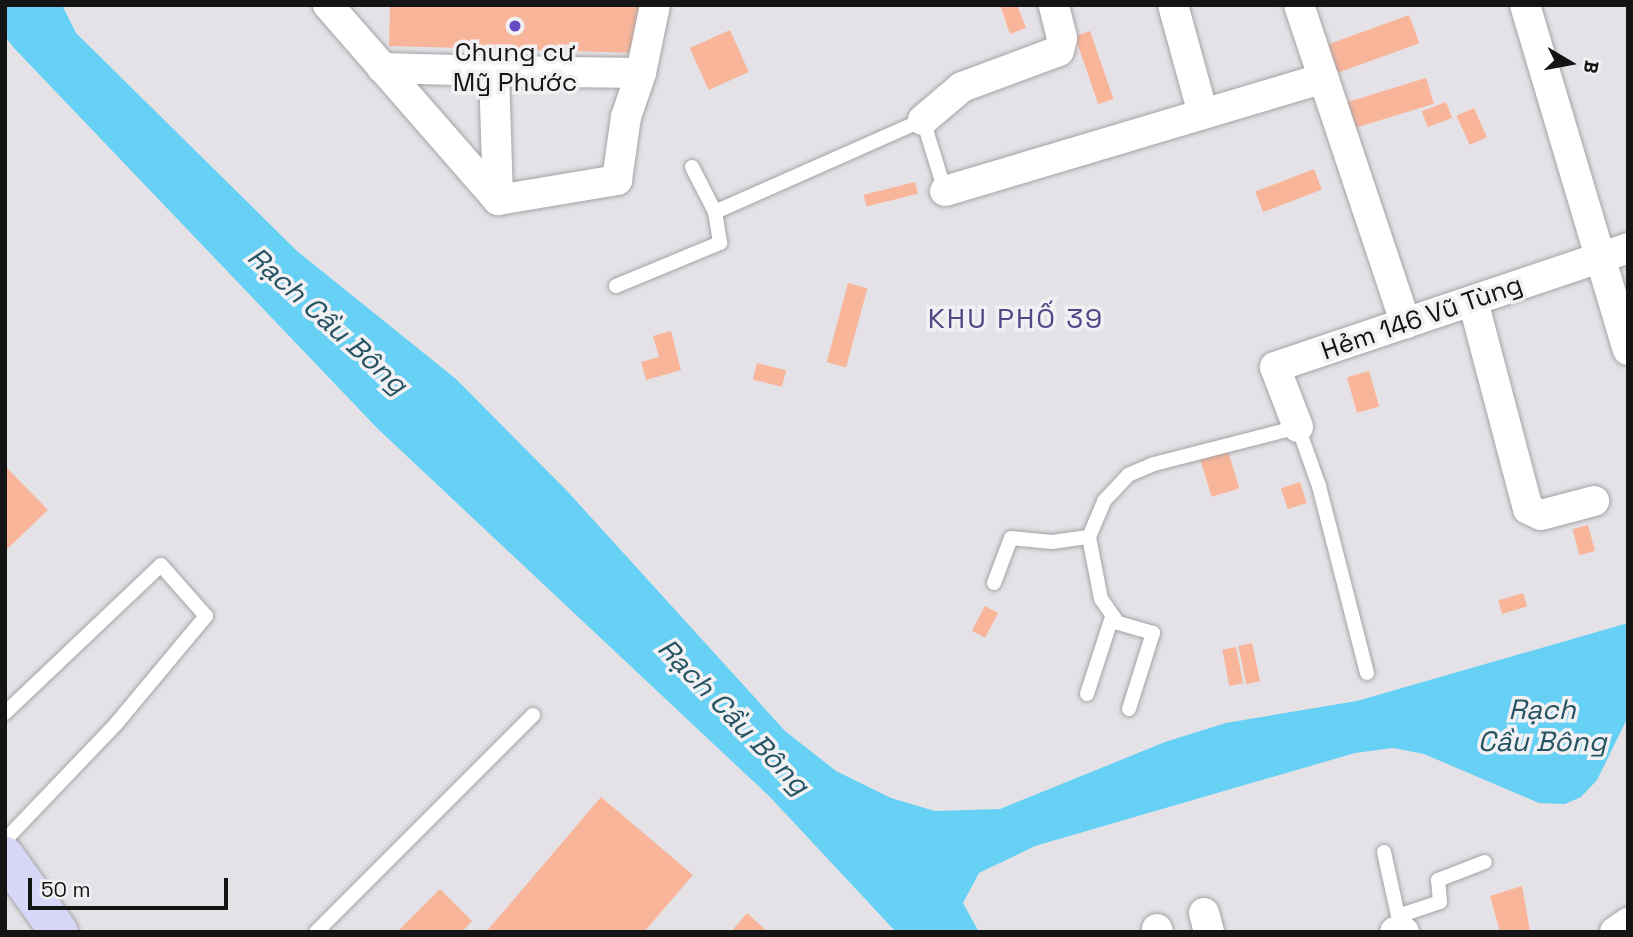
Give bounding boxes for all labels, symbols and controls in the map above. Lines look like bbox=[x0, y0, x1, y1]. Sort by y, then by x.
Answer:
marker: Chung cư Mỹ Phước bbox=[507, 18, 523, 34]
north arrow bbox=[1535, 28, 1605, 98]
place label: Chung cư Mỹ Phước bbox=[453, 37, 577, 98]
text: B bbox=[1578, 58, 1605, 75]
water label: Rạch Cầu Bông bbox=[241, 239, 415, 401]
street label: Hẻm 146 Vũ Tùng bbox=[1317, 269, 1527, 367]
district label: KHU PHỐ 39 bbox=[929, 301, 1103, 335]
water label: Rạch Cầu Bông bbox=[651, 631, 817, 801]
water label: Rạch Cầu Bông bbox=[1477, 692, 1607, 758]
scale bar bbox=[32, 864, 231, 908]
text: 50 m bbox=[41, 876, 91, 903]

